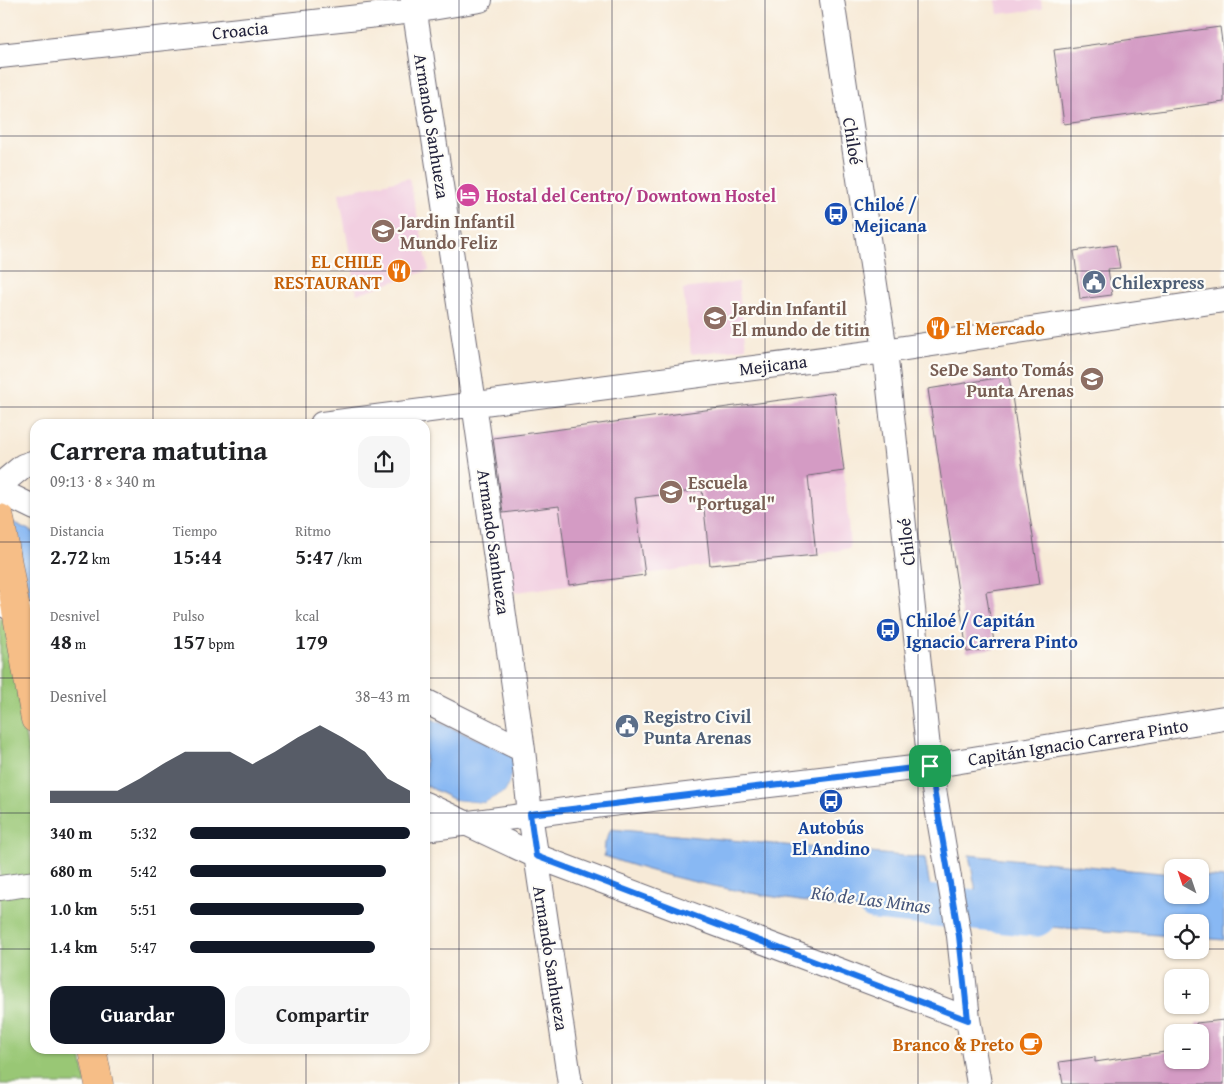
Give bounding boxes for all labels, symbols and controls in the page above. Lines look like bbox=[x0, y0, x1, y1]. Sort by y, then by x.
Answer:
street label: Croacia bbox=[211, 14, 270, 46]
street label: Armando Sanhueza bbox=[407, 52, 457, 201]
street label: Chiloé bbox=[836, 115, 870, 167]
hotel icon: Hostal del Centro/ Downtown Hostel bbox=[455, 182, 481, 208]
place label: Hostal del Centro/ Downtown Hostel bbox=[486, 182, 776, 209]
place label: Chiloé / Mejicana bbox=[854, 191, 927, 239]
bus stop icon: Chiloé / Mejicana bbox=[823, 201, 849, 227]
place label: Jardin Infantil Mundo Feliz bbox=[397, 208, 515, 256]
school or university icon: Jardin Infantil Mundo Feliz bbox=[370, 218, 396, 244]
place label: EL CHILE RESTAURANT bbox=[274, 248, 382, 296]
restaurant icon: EL CHILE RESTAURANT bbox=[386, 258, 412, 284]
public building icon: Chilexpress bbox=[1081, 269, 1107, 295]
place label: Chilexpress bbox=[1112, 269, 1205, 296]
place label: Jardin Infantil El mundo de titin bbox=[729, 295, 870, 343]
school or university icon: Jardin Infantil El mundo de titin bbox=[702, 305, 728, 331]
restaurant icon: El Mercado bbox=[925, 315, 951, 341]
place label: El Mercado bbox=[956, 315, 1045, 342]
street label: Mejicana bbox=[738, 347, 809, 383]
place label: SeDe Santo Tomás Punta Arenas bbox=[930, 356, 1074, 404]
school or university icon: SeDe Santo Tomás Punta Arenas bbox=[1079, 366, 1105, 392]
text: Carrera matutina bbox=[50, 429, 268, 470]
button: share bbox=[358, 436, 410, 488]
street label: Armando Sanhueza bbox=[470, 468, 518, 617]
text: 09:13 · 8 × 340 m bbox=[50, 469, 155, 493]
place label: Escuela "Portugal" bbox=[688, 469, 775, 517]
school or university icon: Escuela "Portugal" bbox=[658, 479, 684, 505]
street label: Chiloé bbox=[890, 517, 922, 567]
text: Distancia bbox=[50, 521, 104, 541]
text: Tiempo bbox=[173, 521, 217, 541]
text: Ritmo bbox=[295, 521, 331, 541]
text: 2.72 bbox=[50, 541, 89, 572]
text: 15:44 bbox=[173, 541, 222, 572]
text: 5:47 bbox=[295, 541, 334, 572]
text: km bbox=[89, 549, 110, 569]
text: /km bbox=[334, 549, 362, 569]
text: Desnivel bbox=[50, 606, 100, 626]
text: Pulso bbox=[173, 606, 204, 626]
text: kcal bbox=[295, 606, 319, 626]
place label: Chiloé / Capitán Ignacio Carrera Pinto bbox=[906, 607, 1078, 655]
bus stop icon: Chiloé / Capitán Ignacio Carrera Pinto bbox=[875, 617, 901, 643]
text: 48 bbox=[50, 626, 72, 657]
text: 157 bbox=[173, 626, 205, 657]
text: 179 bbox=[295, 626, 328, 657]
text: m bbox=[72, 634, 86, 654]
text: bpm bbox=[205, 634, 235, 654]
text: Desnivel bbox=[50, 684, 107, 708]
text: 38–43 m bbox=[355, 684, 410, 708]
place label: Registro Civil Punta Arenas bbox=[644, 703, 752, 751]
street label: Capitán Ignacio Carrera Pinto bbox=[966, 711, 1190, 773]
public building icon: Registro Civil Punta Arenas bbox=[614, 713, 640, 739]
pin bbox=[909, 745, 951, 787]
icon: arrive bbox=[916, 752, 944, 780]
bus stop icon: Autobús El Andino bbox=[818, 788, 844, 814]
place label: Autobús El Andino bbox=[792, 814, 870, 862]
text: 340 m bbox=[50, 821, 92, 845]
text: 5:32 bbox=[130, 821, 157, 845]
text: 680 m bbox=[50, 859, 92, 883]
text: 5:42 bbox=[130, 859, 157, 883]
north arrow bbox=[1164, 859, 1209, 904]
map controls bbox=[1164, 859, 1209, 1069]
water label: Río de Las Minas bbox=[809, 878, 932, 920]
street label: Armando Sanhueza bbox=[526, 884, 576, 1033]
text: 1.0 km bbox=[50, 897, 97, 921]
text: 5:51 bbox=[130, 897, 157, 921]
button: locate bbox=[1164, 914, 1209, 959]
text: 1.4 km bbox=[50, 935, 97, 959]
text: 5:47 bbox=[130, 935, 157, 959]
button: + bbox=[1164, 969, 1209, 1014]
button: Guardar bbox=[50, 986, 225, 1044]
button: Compartir bbox=[235, 986, 410, 1044]
button: − bbox=[1164, 1024, 1209, 1069]
place label: Branco & Preto bbox=[893, 1031, 1014, 1058]
cafe icon: Branco & Preto bbox=[1018, 1031, 1044, 1057]

